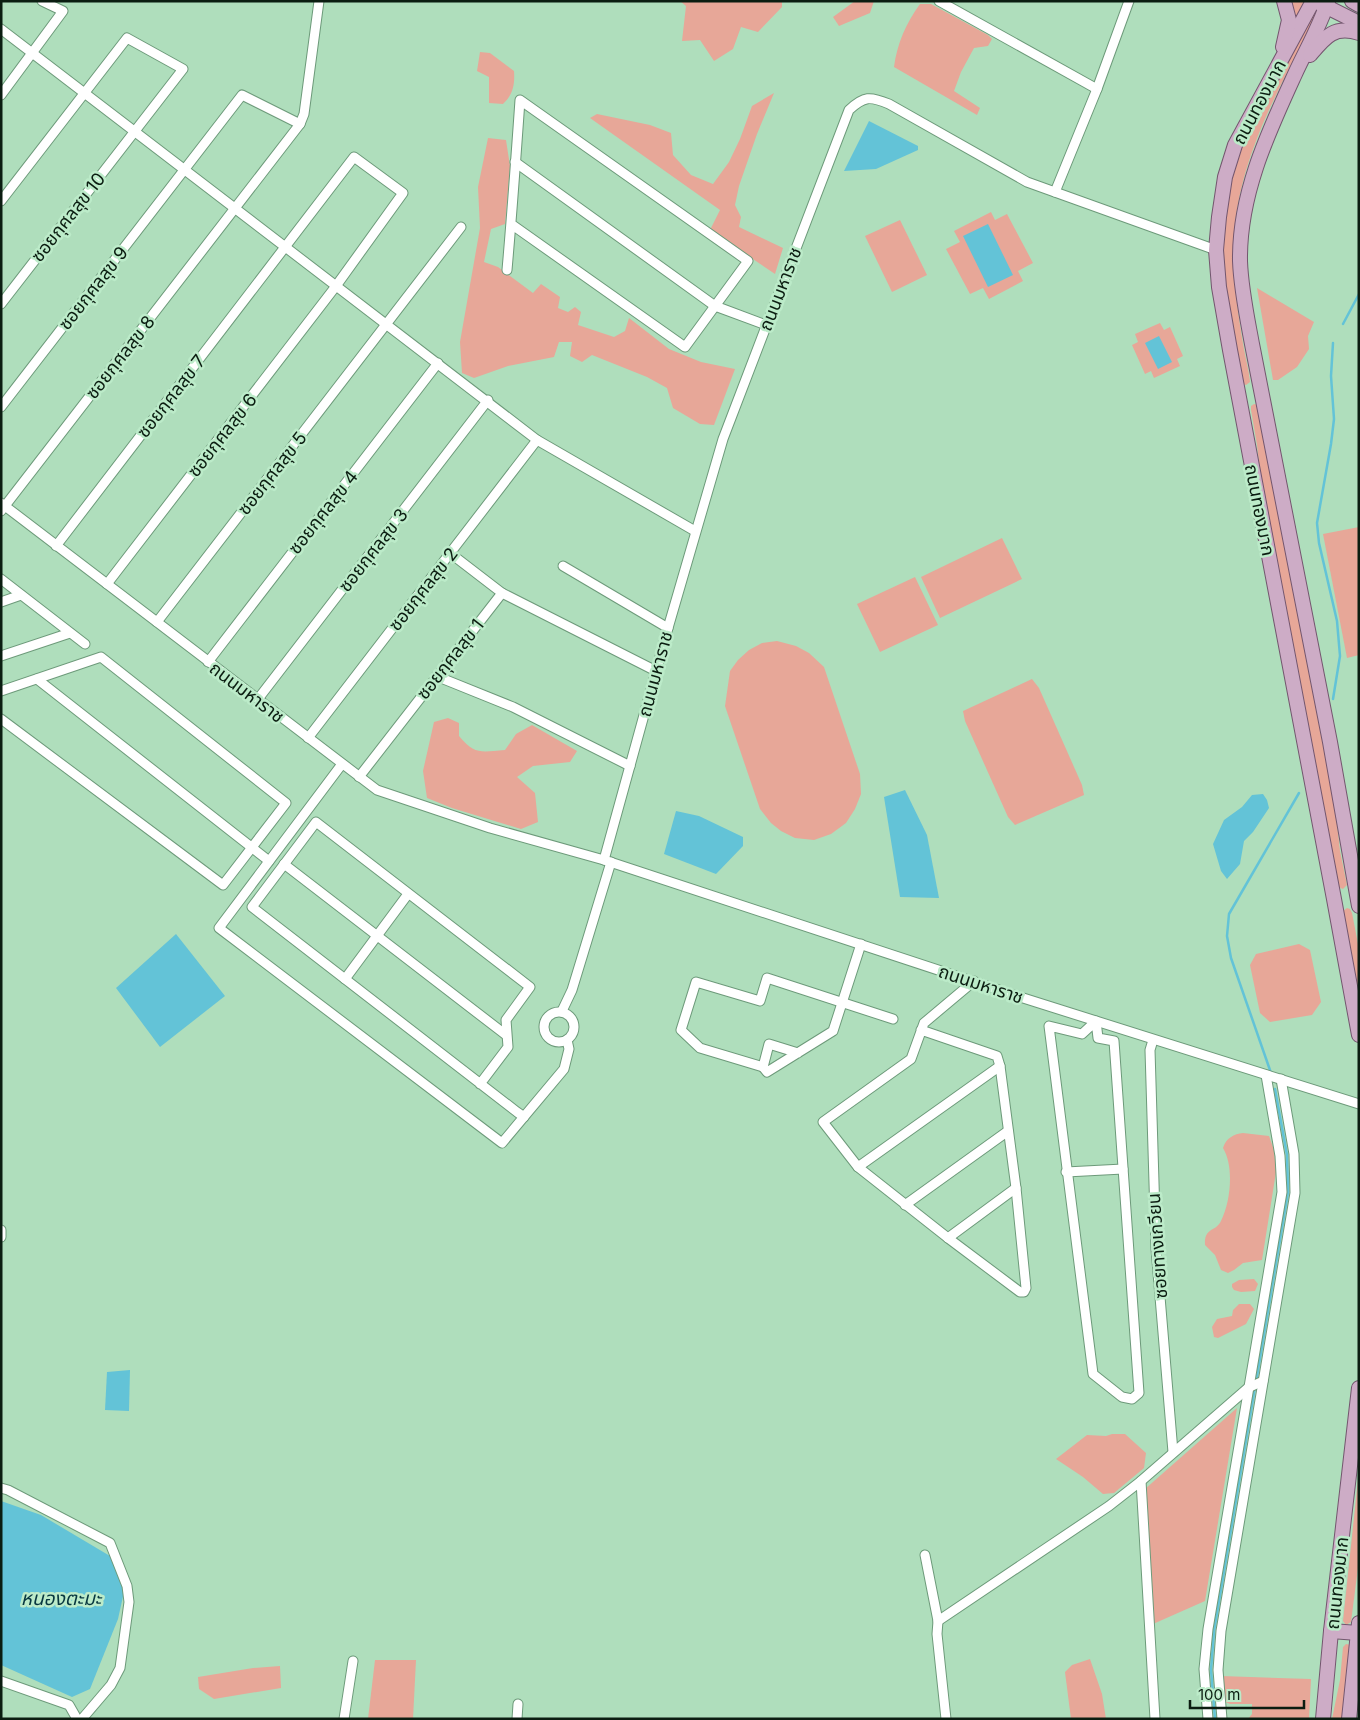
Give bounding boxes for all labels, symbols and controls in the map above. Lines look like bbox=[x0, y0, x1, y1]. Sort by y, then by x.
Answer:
street label: ถนนทองมาก bbox=[1228, 56, 1290, 148]
street label: ซอยกุศลสุข 10 bbox=[27, 168, 110, 266]
street label: ซอยกุศลสุข 9 bbox=[54, 242, 133, 334]
street label: ถนนมหาราช bbox=[754, 244, 806, 334]
street label: ซอยกุศลสุข 8 bbox=[81, 311, 160, 403]
street label: ซอยกุศลสุข 7 bbox=[132, 351, 210, 442]
street label: ซอยกุศลสุข 6 bbox=[183, 389, 262, 481]
street label: ซอยกุศลสุข 5 bbox=[233, 427, 312, 519]
street label: ถนนทองมาก bbox=[1241, 462, 1279, 558]
street label: ซอยกุศลสุข 4 bbox=[284, 466, 363, 559]
street label: ซอยกุศลสุข 3 bbox=[334, 504, 413, 596]
street label: ซอยกุศลสุข 2 bbox=[384, 543, 463, 635]
street label: ซอยกุศลสุข 1 bbox=[412, 615, 489, 704]
street label: ถนนมหาราช bbox=[633, 629, 677, 719]
street label: ถนนมหาราช bbox=[206, 657, 288, 727]
street label: ถนนมหาราช bbox=[936, 960, 1026, 1008]
street label: ซอยทางเกวียน bbox=[1143, 1193, 1171, 1299]
street label: ถนนทองมาก bbox=[1322, 1536, 1352, 1630]
water label: หนองตะมะ bbox=[21, 1587, 103, 1610]
scale bar bbox=[1190, 1678, 1304, 1710]
text: 100 m bbox=[1198, 1685, 1240, 1704]

